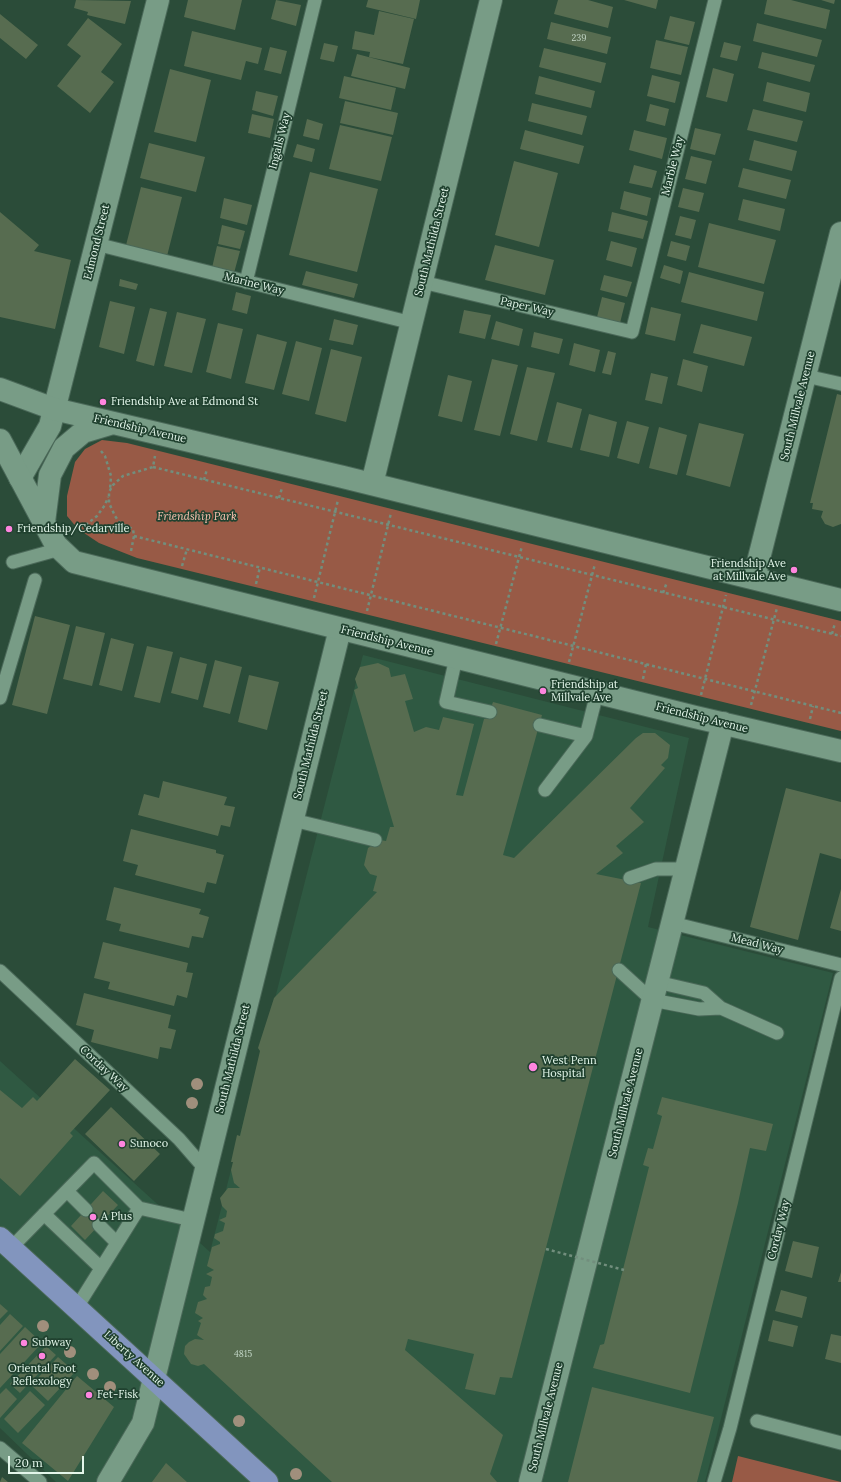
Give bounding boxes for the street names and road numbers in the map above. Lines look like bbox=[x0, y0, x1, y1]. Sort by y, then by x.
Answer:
street label: Ingalls Way bbox=[267, 111, 293, 171]
street label: Marble Way bbox=[659, 135, 687, 197]
street label: South Mathilda Street bbox=[412, 186, 452, 298]
street label: Edmond Street bbox=[81, 203, 113, 281]
street label: Marine Way bbox=[223, 270, 285, 298]
street label: Paper Way bbox=[499, 294, 555, 320]
street label: South Millvale Avenue bbox=[778, 350, 818, 462]
street label: Friendship Avenue bbox=[92, 412, 188, 446]
street label: Friendship Avenue bbox=[340, 623, 434, 659]
street label: South Mathilda Street bbox=[291, 689, 331, 801]
street label: Friendship Avenue bbox=[655, 700, 749, 736]
street label: Mead Way bbox=[730, 931, 784, 957]
street label: South Mathilda Street bbox=[213, 1003, 253, 1115]
street label: Corday Way bbox=[77, 1043, 131, 1095]
street label: South Millvale Avenue bbox=[606, 1047, 646, 1159]
street label: Corday Way bbox=[765, 1199, 793, 1261]
street label: Liberty Avenue bbox=[101, 1328, 167, 1390]
street label: South Millvale Avenue bbox=[526, 1361, 566, 1473]

